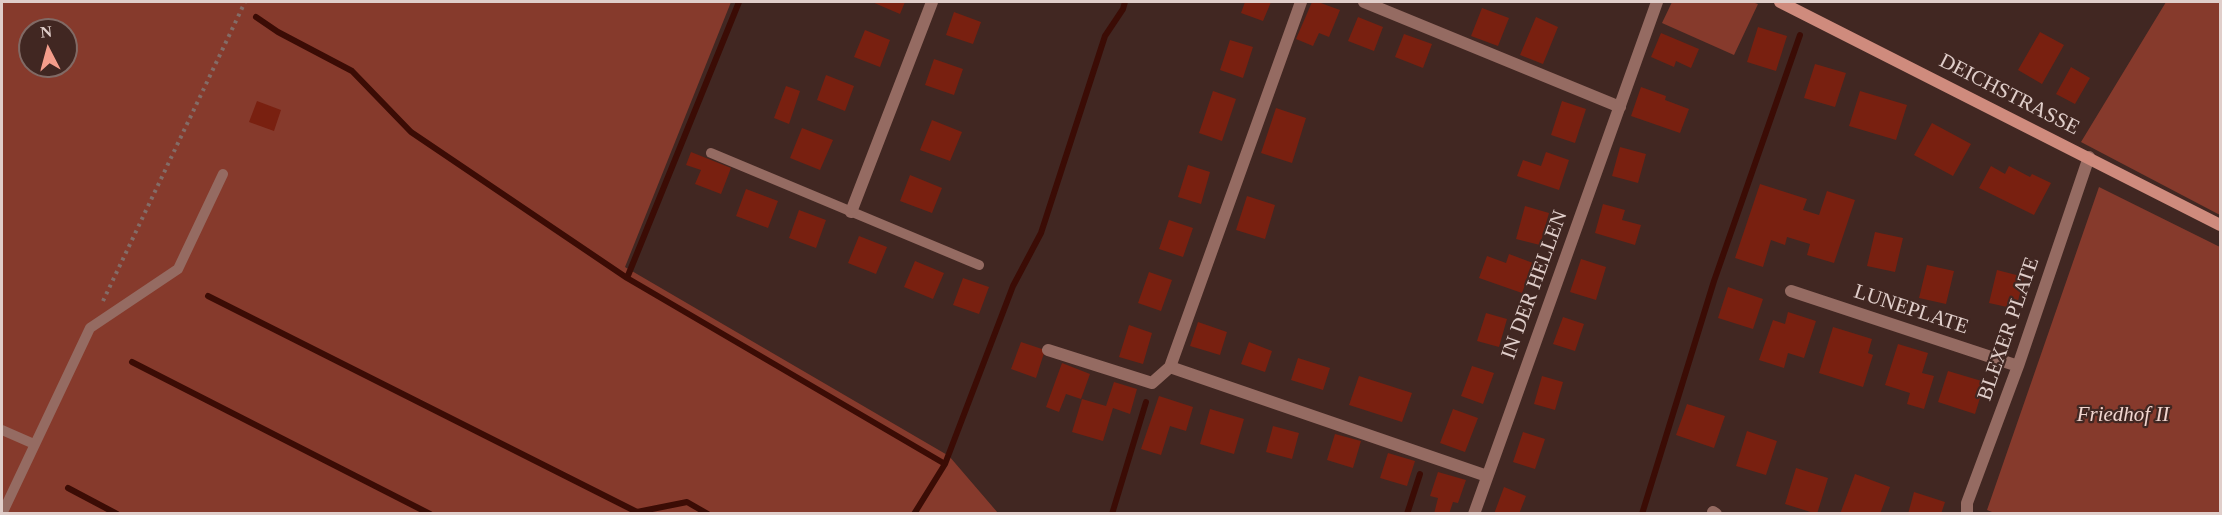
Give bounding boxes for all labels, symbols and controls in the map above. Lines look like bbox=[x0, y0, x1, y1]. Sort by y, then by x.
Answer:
north arrow bbox=[18, 18, 78, 78]
text: N bbox=[40, 23, 53, 41]
street label: DEICHSTRASSE bbox=[1935, 49, 2083, 141]
street label: IN DER HELLEN bbox=[1496, 207, 1574, 363]
street label: BLEXER PLATE bbox=[1973, 254, 2045, 404]
street label: LUNEPLATE bbox=[1851, 280, 1971, 340]
park label: Friedhof II bbox=[2077, 402, 2169, 428]

